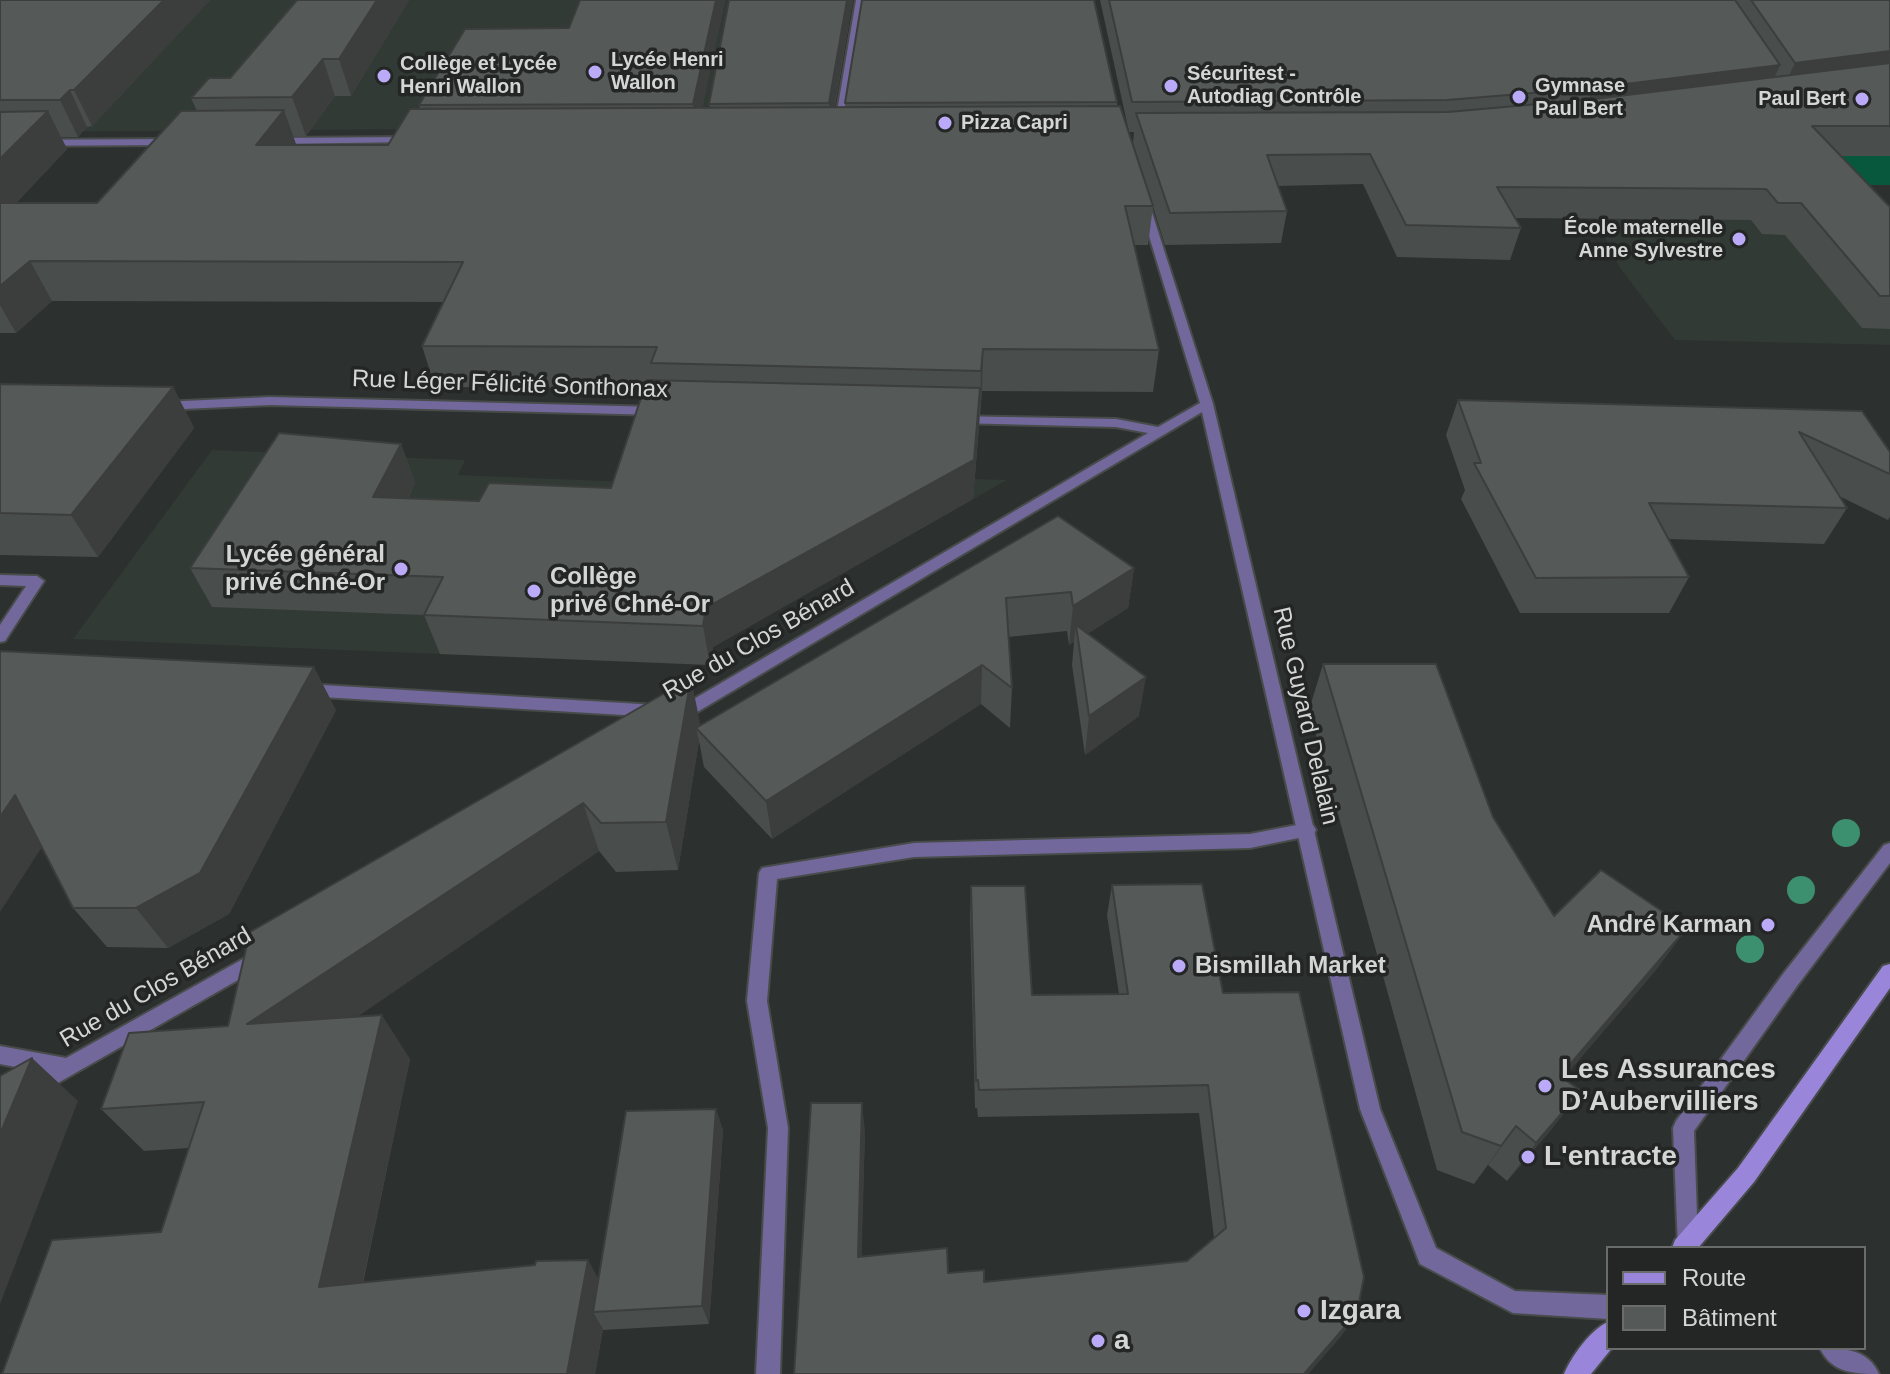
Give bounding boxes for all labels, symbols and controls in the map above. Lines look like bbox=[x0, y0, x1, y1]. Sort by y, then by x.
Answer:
place label: Lycée Henri Wallon bbox=[611, 48, 724, 95]
place label: Collège et Lycée Henri Wallon bbox=[400, 52, 557, 99]
place label: Sécuritest - Autodiag Contrôle bbox=[1187, 62, 1361, 109]
marker: Lycée Henri Wallon bbox=[586, 63, 604, 81]
marker: Collège et Lycée Henri Wallon bbox=[375, 67, 393, 85]
place label: Gymnase Paul Bert bbox=[1535, 74, 1625, 121]
marker: Sécuritest - Autodiag Contrôle bbox=[1162, 77, 1180, 95]
place label: Paul Bert bbox=[1758, 87, 1846, 111]
marker: Gymnase Paul Bert bbox=[1510, 88, 1528, 106]
marker: Paul Bert bbox=[1853, 90, 1871, 108]
place label: Pizza Capri bbox=[961, 111, 1068, 135]
marker: Pizza Capri bbox=[936, 114, 954, 132]
place label: École maternelle Anne Sylvestre bbox=[1564, 216, 1723, 263]
marker: École maternelle Anne Sylvestre bbox=[1730, 230, 1748, 248]
street label: Rue Léger Félicité Sonthonax bbox=[351, 365, 669, 405]
place label: Lycée général privé Chné-Or bbox=[225, 541, 385, 597]
marker: Lycée général privé Chné-Or bbox=[392, 560, 410, 578]
place label: Collège privé Chné-Or bbox=[550, 563, 710, 619]
street label: Rue du Clos Bénard bbox=[658, 573, 860, 707]
marker: Collège privé Chné-Or bbox=[525, 582, 543, 600]
street label: Rue Guyard Delalain bbox=[1266, 604, 1344, 828]
place label: André Karman bbox=[1587, 911, 1752, 939]
marker: André Karman bbox=[1759, 916, 1777, 934]
street label: Rue du Clos Bénard bbox=[55, 921, 257, 1055]
place label: Bismillah Market bbox=[1195, 952, 1386, 980]
marker: Bismillah Market bbox=[1170, 957, 1188, 975]
place label: Les Assurances D’Aubervilliers bbox=[1561, 1053, 1776, 1119]
marker: Les Assurances D’Aubervilliers bbox=[1536, 1077, 1554, 1095]
place label: L'entracte bbox=[1544, 1140, 1677, 1174]
marker: L'entracte bbox=[1519, 1148, 1537, 1166]
legend bbox=[1606, 1246, 1866, 1350]
text: Route bbox=[1682, 1264, 1746, 1291]
place label: Izgara bbox=[1320, 1294, 1401, 1328]
marker: Izgara bbox=[1295, 1302, 1313, 1320]
text: Bâtiment bbox=[1682, 1304, 1777, 1331]
place label: a bbox=[1114, 1324, 1130, 1358]
marker: a bbox=[1089, 1332, 1107, 1350]

